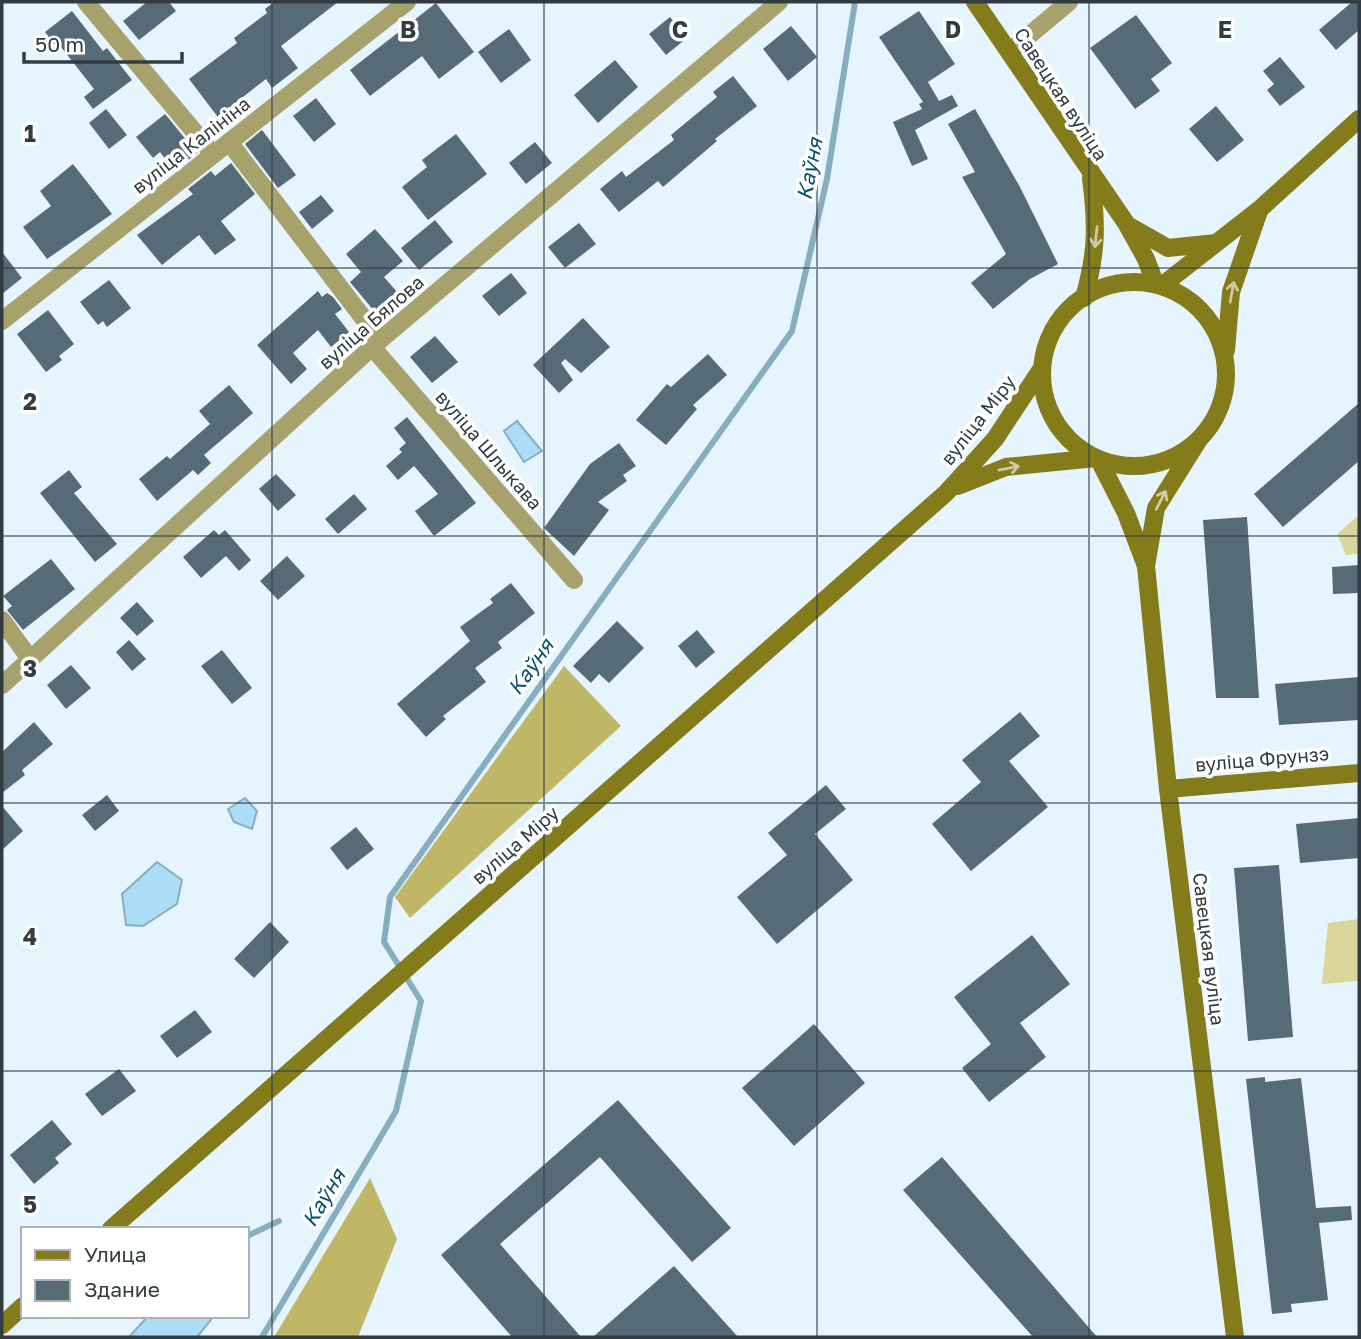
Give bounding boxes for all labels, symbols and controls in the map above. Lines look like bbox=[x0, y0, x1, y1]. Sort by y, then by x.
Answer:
text: B bbox=[400, 15, 416, 43]
text: C bbox=[672, 15, 688, 43]
text: D bbox=[945, 15, 961, 43]
text: E bbox=[1218, 15, 1232, 43]
scale bar bbox=[24, 21, 182, 65]
street label: Савецкая вуліца bbox=[1010, 23, 1113, 164]
text: 50 m bbox=[35, 31, 84, 57]
street label: вуліца Калініна bbox=[127, 91, 254, 198]
text: 1 bbox=[24, 119, 36, 147]
water label: Каўня bbox=[790, 134, 828, 202]
one-way arrow bbox=[1089, 225, 1102, 248]
street label: вуліца Бялова bbox=[313, 270, 428, 373]
one-way arrow bbox=[1226, 281, 1239, 304]
street label: вуліца Міру bbox=[935, 370, 1020, 469]
street label: вуліца Шлыкава bbox=[431, 385, 547, 514]
text: 2 bbox=[23, 387, 37, 415]
one-way arrow bbox=[997, 460, 1020, 474]
one-way arrow bbox=[1154, 490, 1168, 511]
water label: Каўня bbox=[502, 632, 560, 699]
text: 3 bbox=[23, 654, 37, 682]
street label: вуліца Фрунзэ bbox=[1194, 741, 1330, 776]
street label: вуліца Міру bbox=[467, 800, 563, 889]
street label: Савецкая вуліца bbox=[1189, 871, 1230, 1027]
text: 4 bbox=[23, 922, 37, 950]
water label: Каўня bbox=[296, 1162, 351, 1231]
text: 5 bbox=[23, 1190, 37, 1218]
legend bbox=[21, 1227, 248, 1318]
text: Улица bbox=[84, 1241, 147, 1267]
text: Здание bbox=[84, 1276, 160, 1302]

